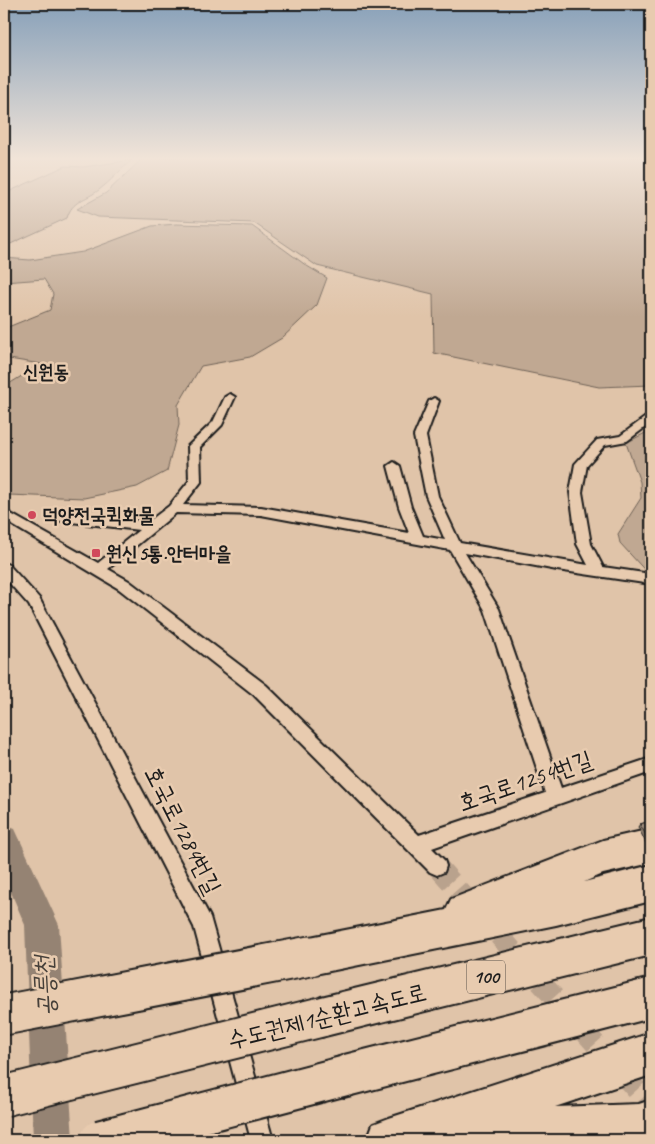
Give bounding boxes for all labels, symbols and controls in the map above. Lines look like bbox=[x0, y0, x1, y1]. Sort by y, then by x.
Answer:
district label: 신원동 bbox=[23, 360, 69, 384]
place label: 덕양전국퀵화물 bbox=[42, 503, 155, 528]
marker: 덕양전국퀵화물 bbox=[26, 509, 38, 521]
place label: 원신5통.안터마을 bbox=[106, 541, 231, 566]
marker: 원신5통.안터마을 bbox=[90, 547, 102, 559]
street label: 호국로1254번길 bbox=[454, 744, 596, 818]
street label: 호국로1284번길 bbox=[138, 761, 228, 899]
water label: 공릉천 bbox=[27, 952, 63, 1017]
road number: 100 bbox=[467, 960, 505, 994]
street label: 수도권제1순환고속도로 bbox=[224, 977, 430, 1055]

